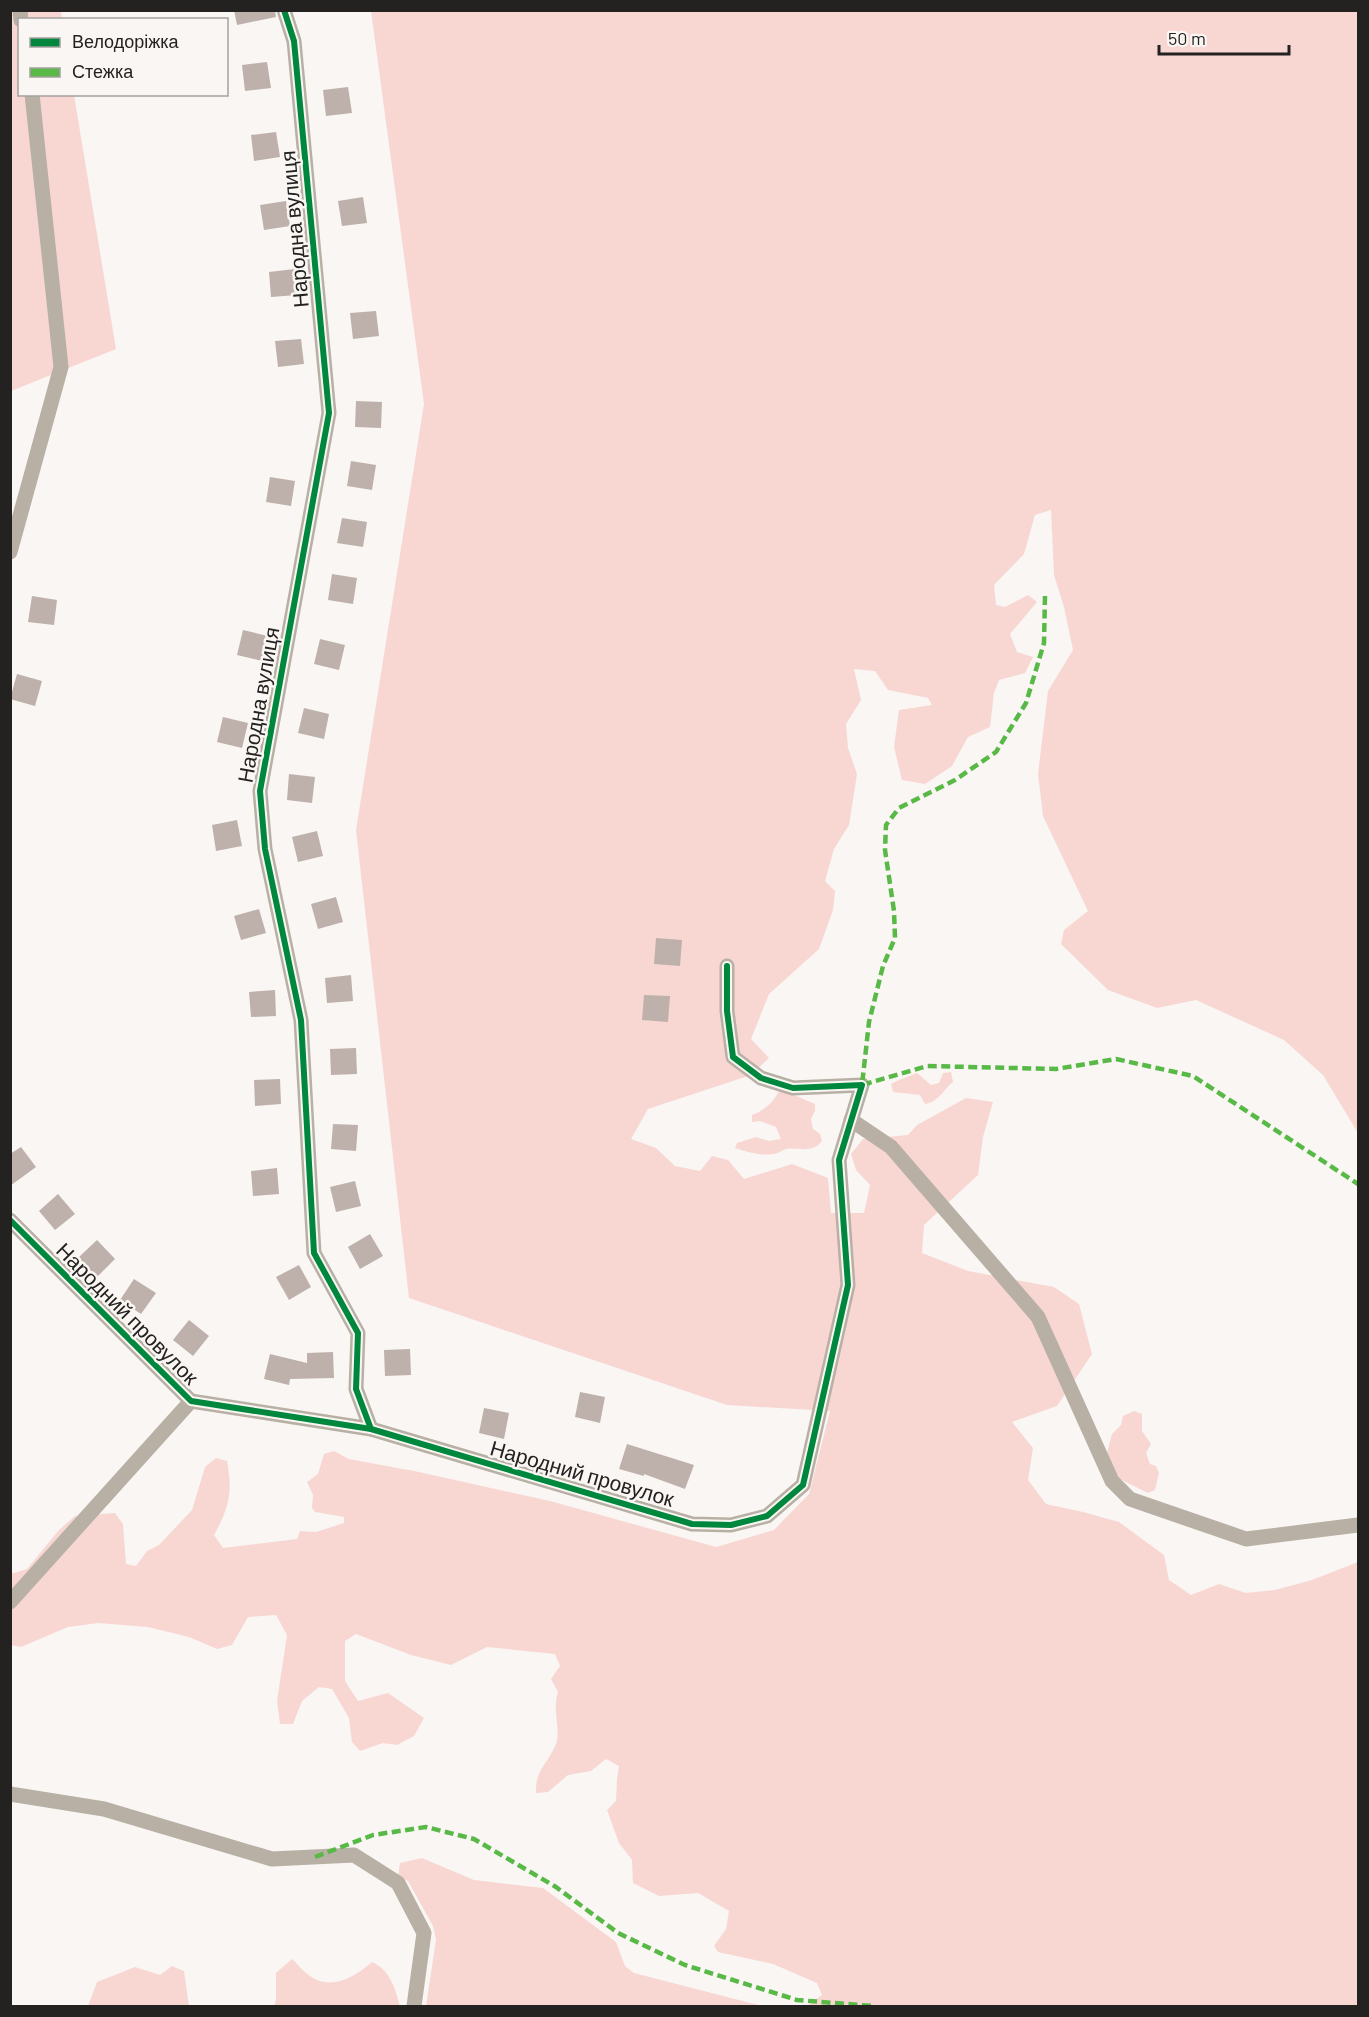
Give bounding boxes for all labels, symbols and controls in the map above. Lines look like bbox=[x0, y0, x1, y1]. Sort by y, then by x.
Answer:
legend bbox=[18, 18, 228, 96]
scale bar bbox=[1159, 18, 1290, 56]
text: 50 m bbox=[1168, 27, 1206, 49]
text: Велодоріжка bbox=[72, 30, 180, 52]
text: Стежка bbox=[72, 60, 134, 82]
street label: Народна вулиця bbox=[274, 150, 313, 309]
street label: Народна вулиця bbox=[232, 625, 284, 785]
street label: Народний провулок bbox=[52, 1237, 205, 1390]
street label: Народний провулок bbox=[488, 1434, 678, 1511]

